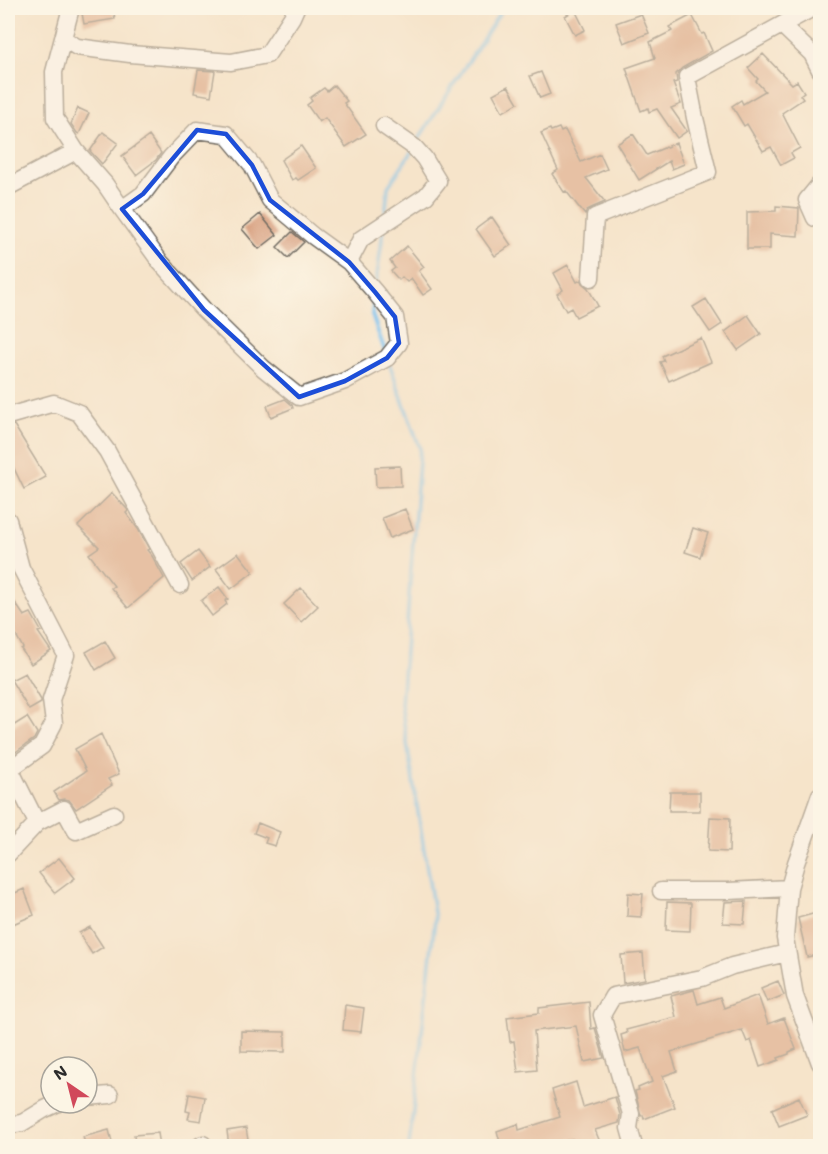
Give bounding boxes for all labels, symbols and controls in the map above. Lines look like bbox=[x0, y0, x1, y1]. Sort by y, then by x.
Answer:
north arrow bbox=[39, 1055, 99, 1115]
text: N bbox=[49, 1060, 71, 1084]

